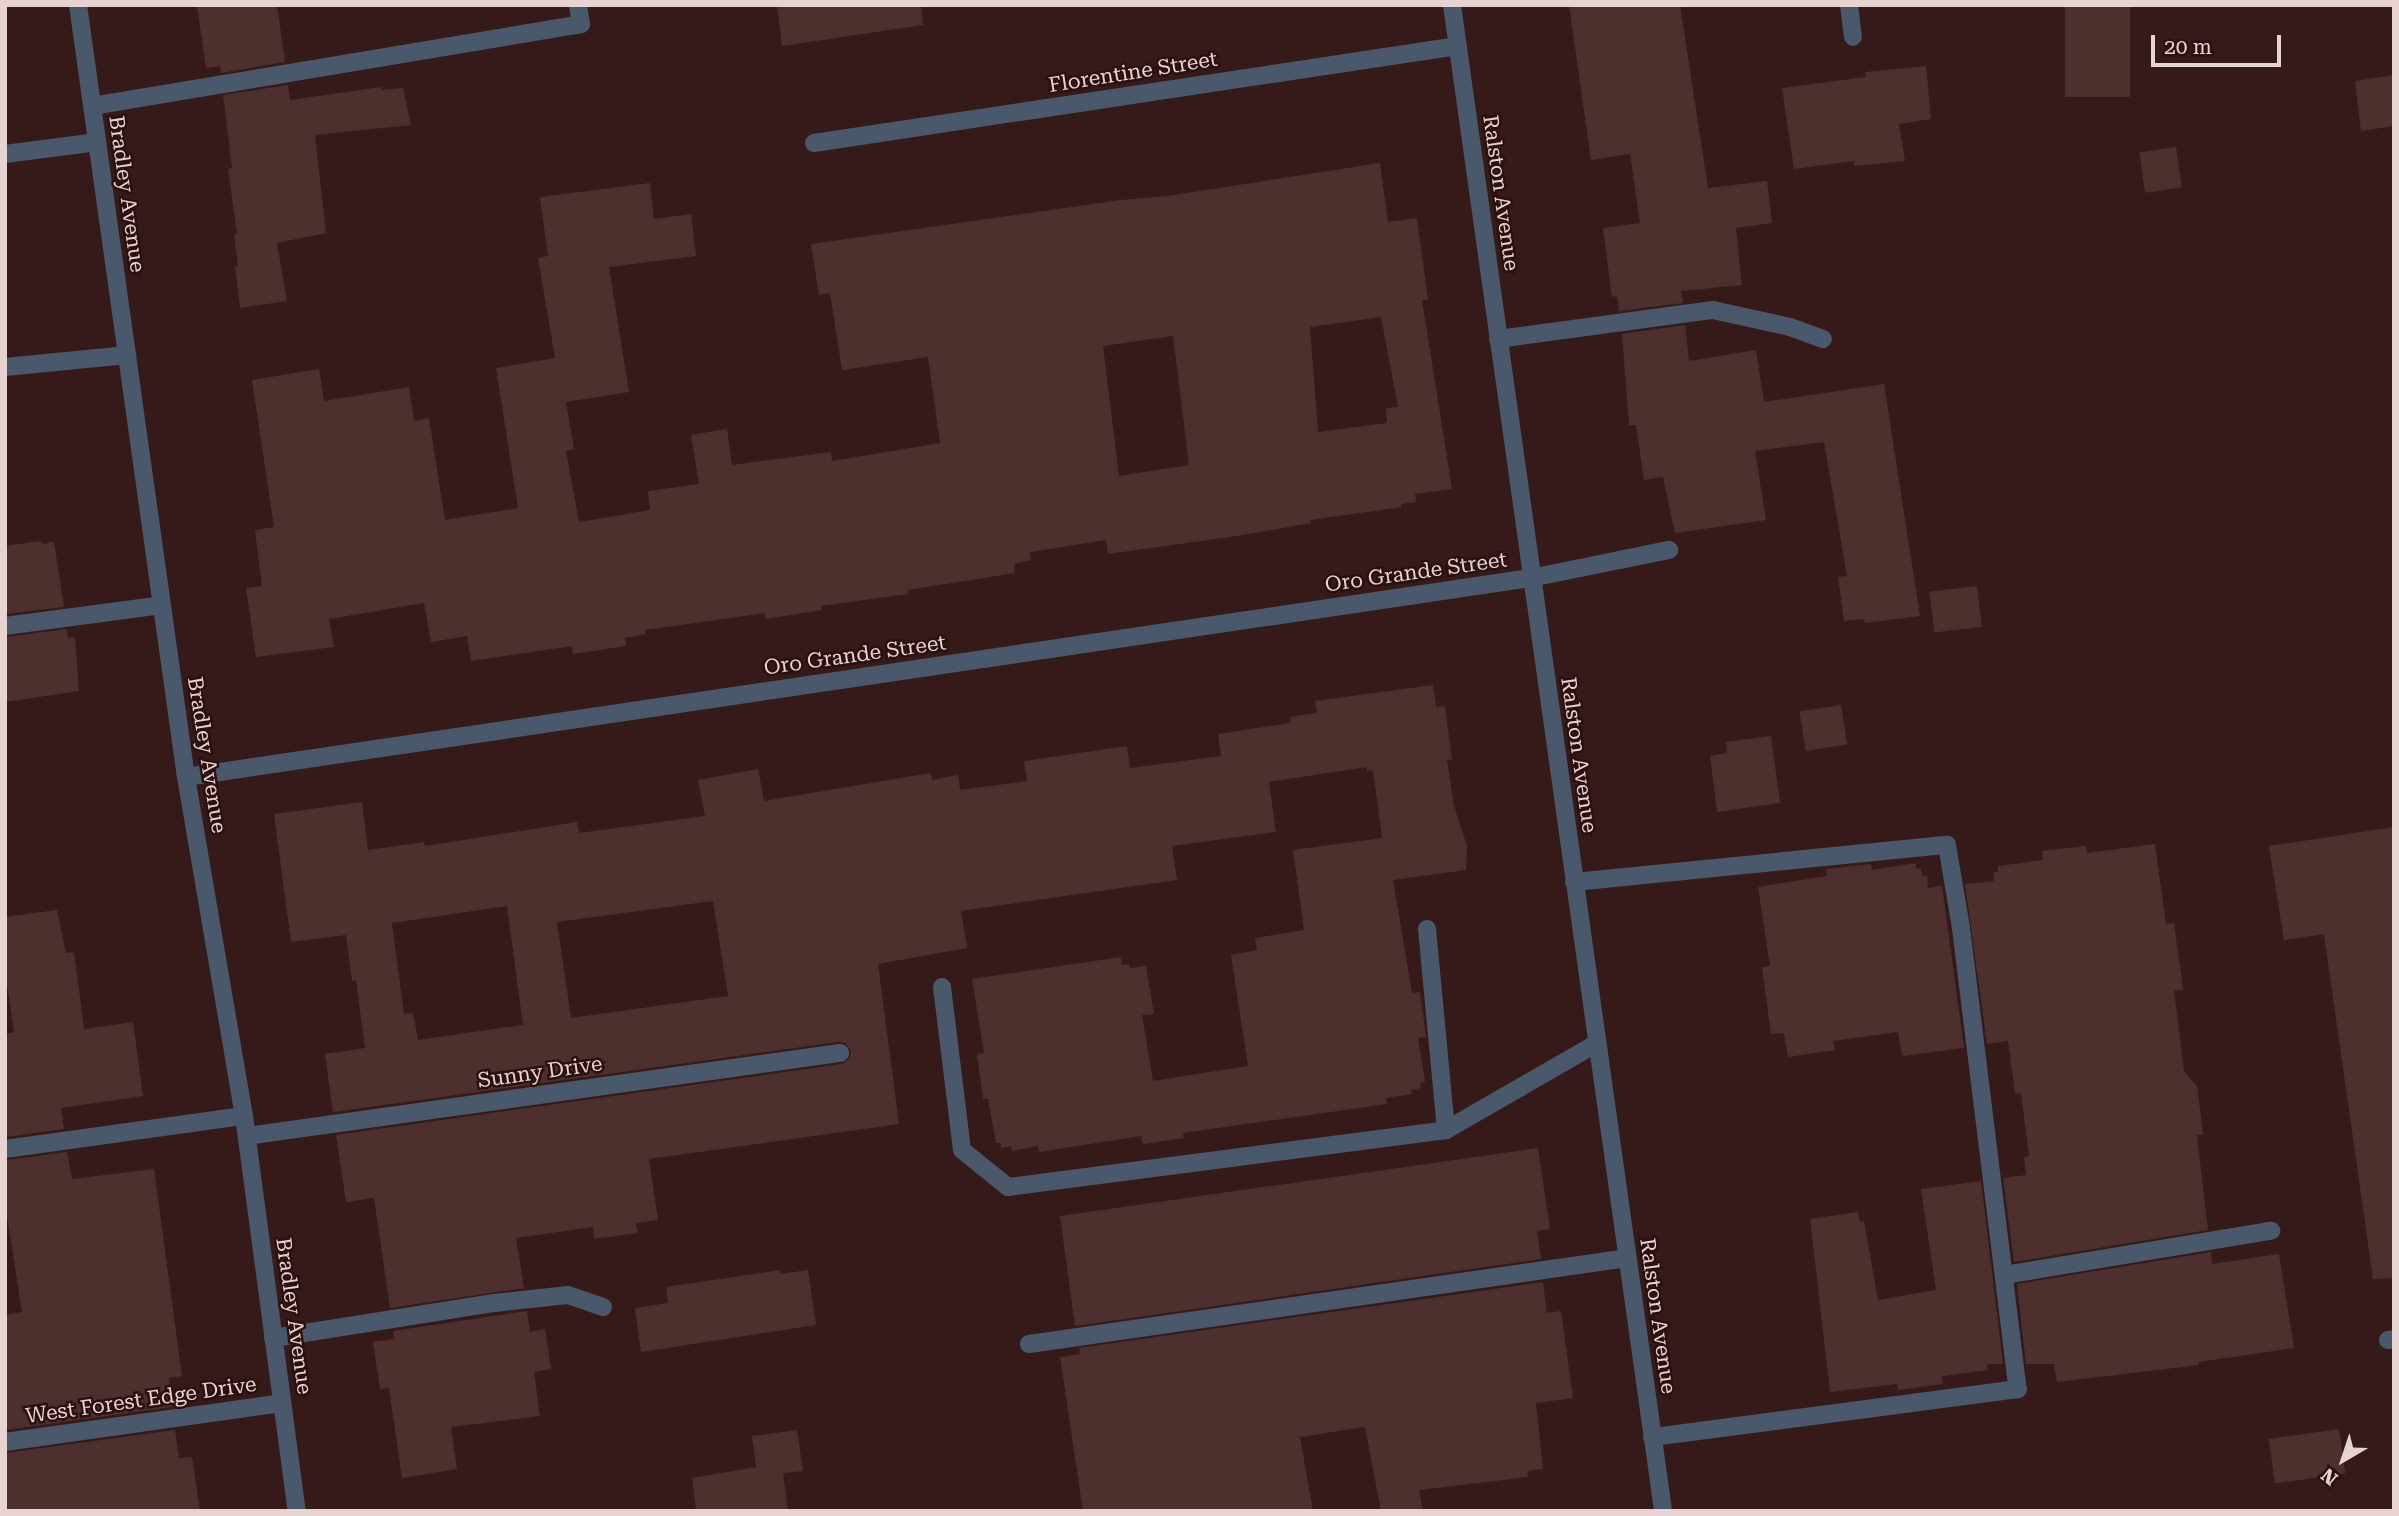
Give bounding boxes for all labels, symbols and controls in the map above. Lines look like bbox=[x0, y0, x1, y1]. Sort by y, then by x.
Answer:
scale bar bbox=[2154, 21, 2284, 65]
text: 20 m bbox=[2164, 35, 2212, 59]
street label: Florentine Street bbox=[1047, 46, 1219, 98]
street label: Bradley Avenue bbox=[104, 114, 150, 274]
street label: Ralston Avenue bbox=[1478, 114, 1524, 272]
street label: Oro Grande Street bbox=[1323, 547, 1509, 597]
street label: Oro Grande Street bbox=[762, 630, 948, 680]
street label: Bradley Avenue bbox=[182, 675, 232, 835]
street label: Ralston Avenue bbox=[1556, 676, 1602, 834]
street label: Sunny Drive bbox=[476, 1051, 604, 1093]
street label: Bradley Avenue bbox=[271, 1236, 317, 1396]
street label: Ralston Avenue bbox=[1635, 1237, 1681, 1395]
street label: West Forest Edge Drive bbox=[24, 1371, 258, 1429]
north arrow bbox=[2308, 1425, 2378, 1495]
text: N bbox=[2317, 1463, 2342, 1490]

